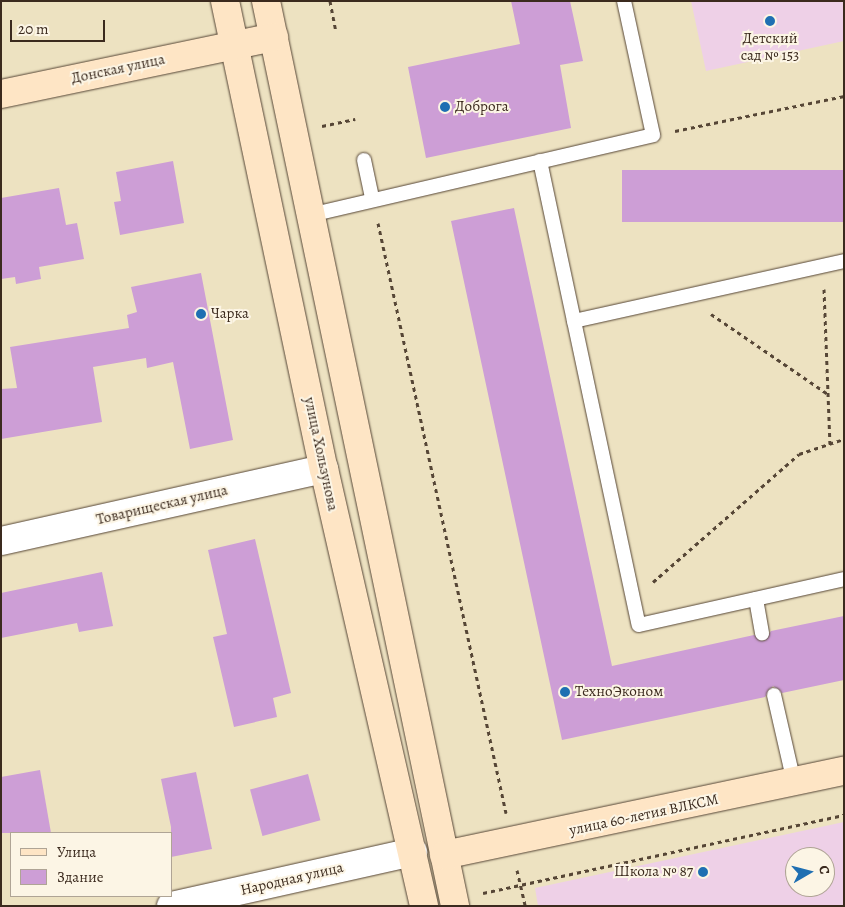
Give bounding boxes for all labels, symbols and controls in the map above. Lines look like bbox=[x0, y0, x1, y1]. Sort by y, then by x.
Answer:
scale bar bbox=[12, 10, 108, 42]
marker: Детский сад № 153 bbox=[764, 15, 776, 27]
text: 20 m bbox=[18, 19, 49, 39]
place label: Детский сад № 153 bbox=[741, 29, 799, 64]
street label: Донская улица bbox=[70, 50, 166, 88]
place label: Доброга bbox=[455, 98, 509, 116]
marker: Доброга bbox=[439, 101, 451, 113]
place label: Чарка bbox=[211, 305, 249, 323]
marker: Чарка bbox=[195, 308, 207, 320]
street label: улица Хользунова bbox=[300, 395, 342, 513]
street label: Товарищеская улица bbox=[95, 481, 229, 529]
place label: ТехноЭконом bbox=[575, 683, 663, 701]
marker: ТехноЭконом bbox=[559, 686, 571, 698]
street label: улица 60-летия ВЛКСМ bbox=[568, 790, 720, 840]
legend bbox=[10, 832, 172, 897]
text: Улица bbox=[57, 842, 96, 862]
north arrow bbox=[785, 847, 835, 897]
street label: Народная улица bbox=[239, 858, 345, 900]
place label: Школа № 87 bbox=[614, 863, 693, 881]
text: С bbox=[814, 864, 834, 876]
marker: Школа № 87 bbox=[697, 866, 709, 878]
text: Здание bbox=[57, 867, 104, 887]

